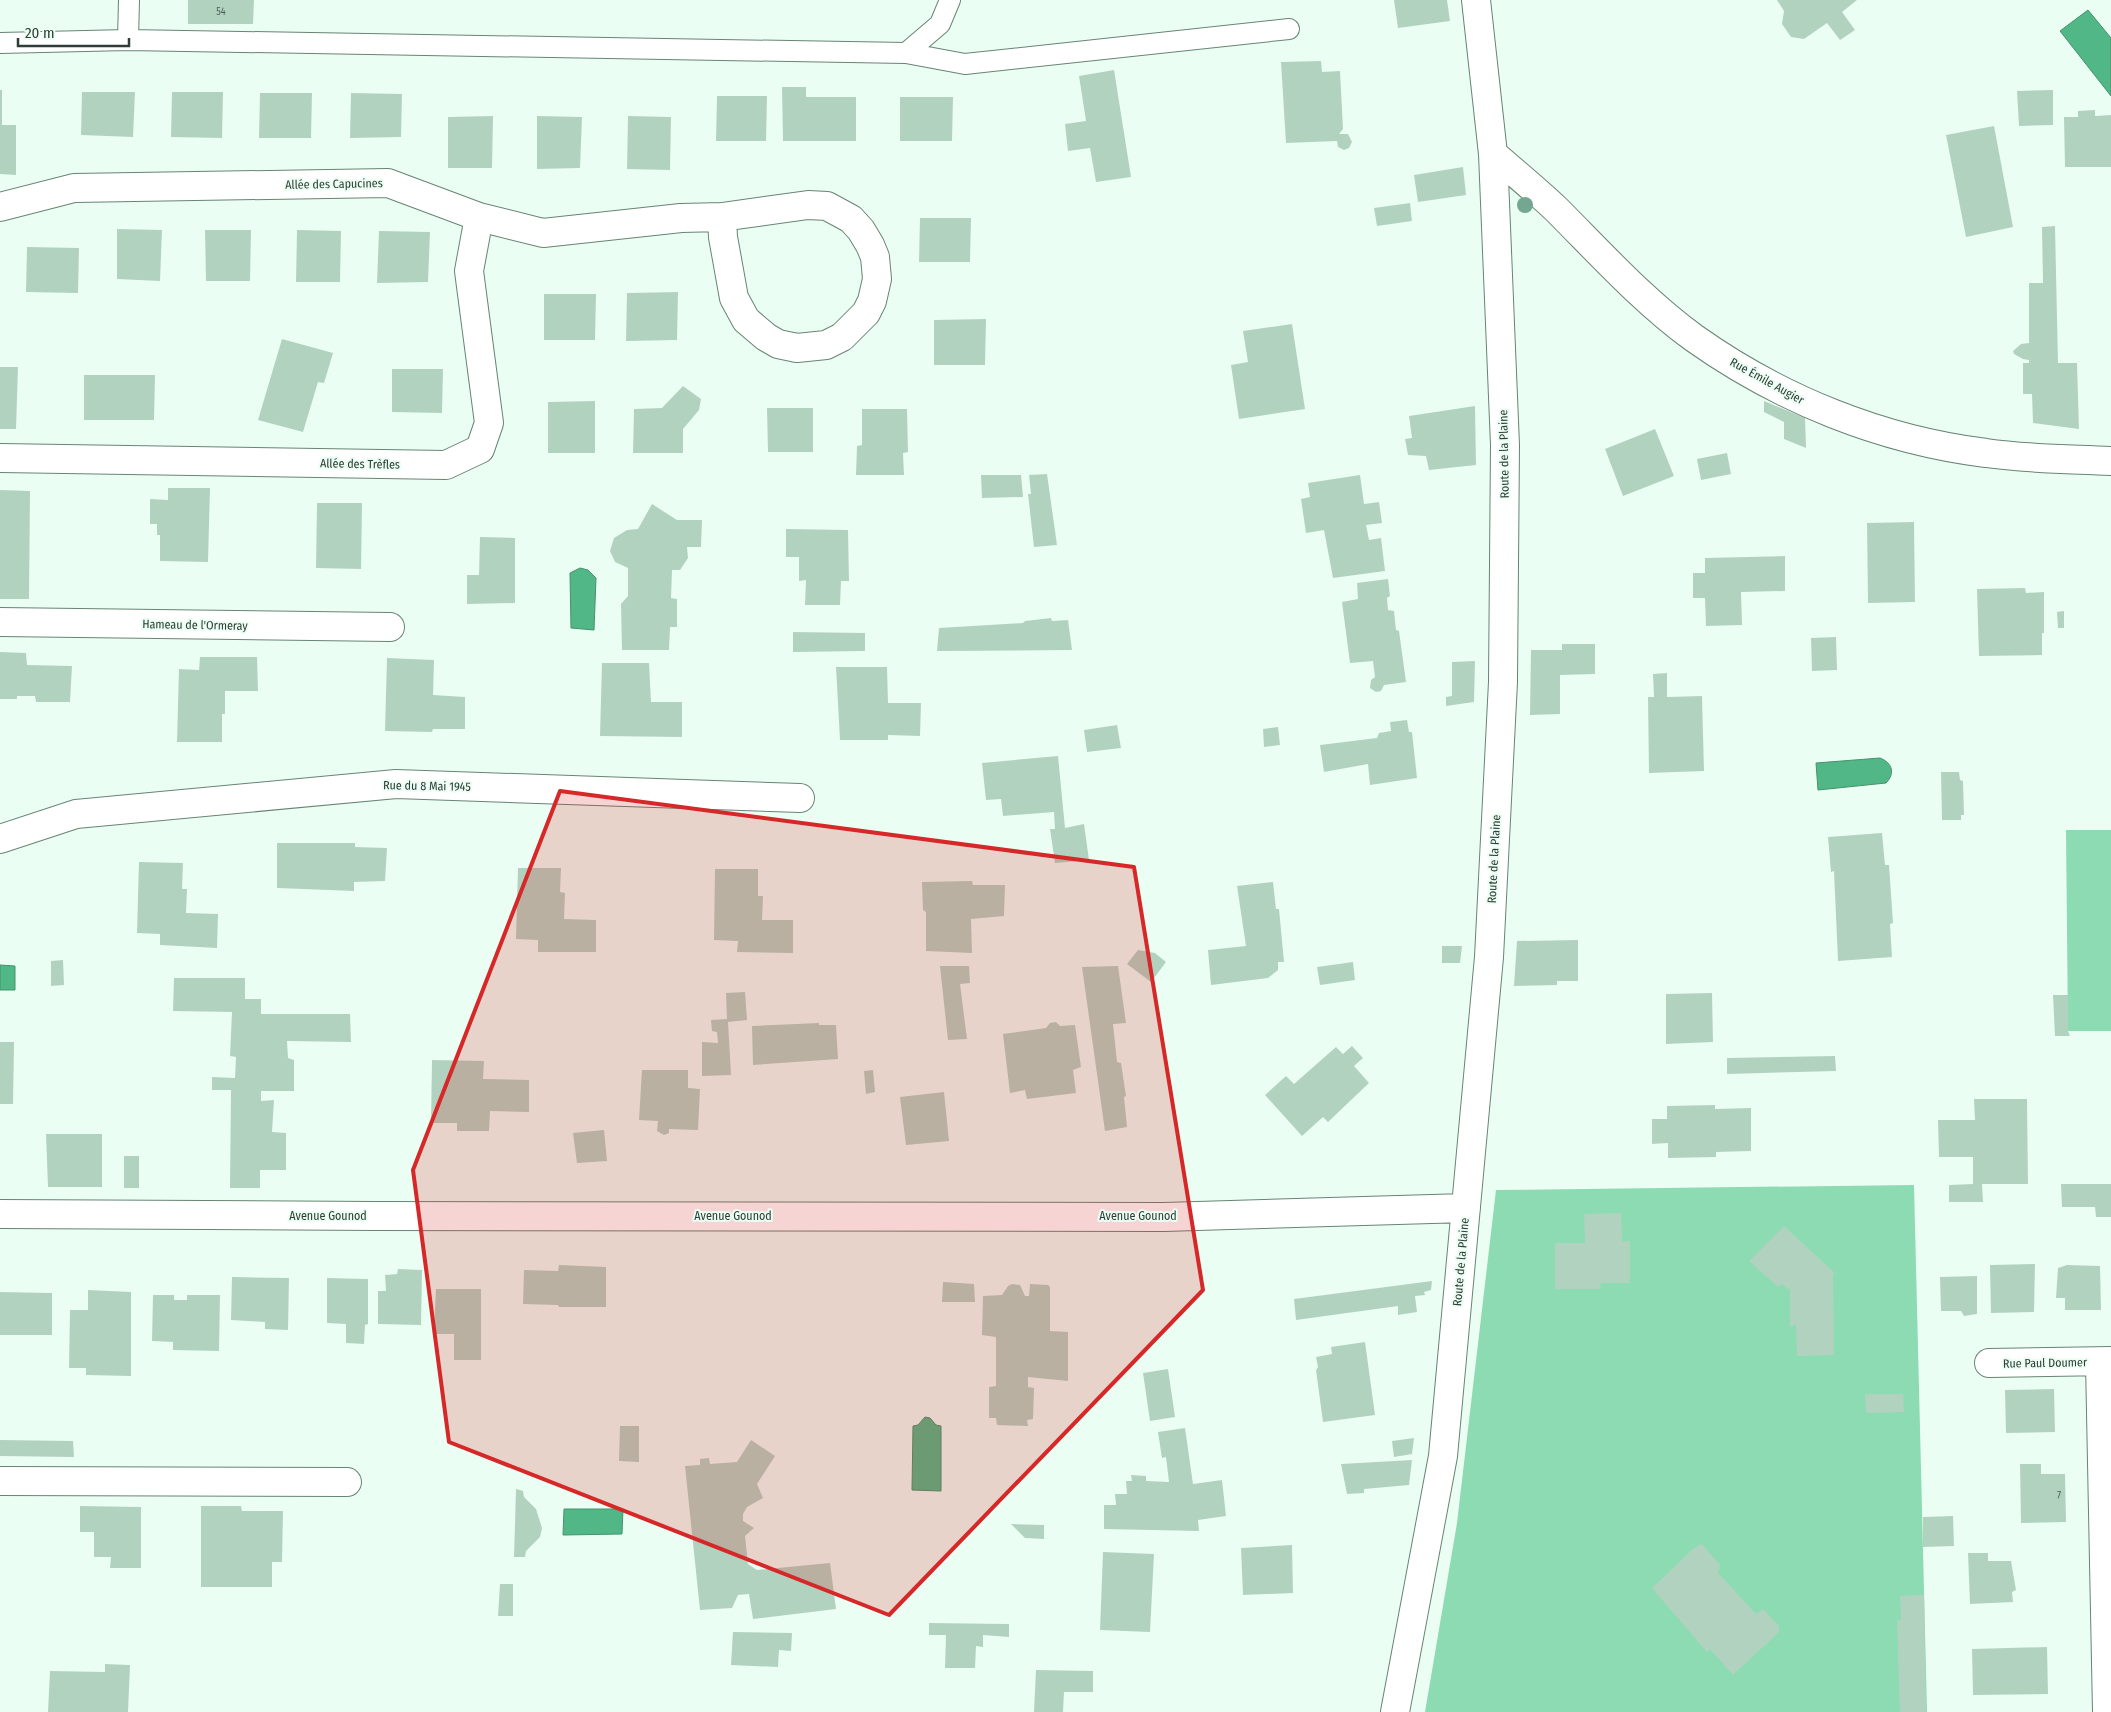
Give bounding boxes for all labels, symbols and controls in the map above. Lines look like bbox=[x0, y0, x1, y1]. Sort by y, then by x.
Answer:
house number: 54 bbox=[216, 6, 226, 18]
scale bar bbox=[18, 15, 129, 47]
text: 20 m bbox=[25, 24, 55, 42]
street label: Allée des Capucines bbox=[285, 176, 383, 192]
street label: Rue Émile Augier bbox=[1728, 354, 1808, 408]
street label: Route de la Plaine bbox=[1496, 409, 1512, 499]
street label: Allée des Trèfles bbox=[320, 456, 400, 472]
street label: Hameau de l'Ormeray bbox=[142, 617, 249, 633]
street label: Rue du 8 Mai 1945 bbox=[383, 778, 471, 794]
street label: Route de la Plaine bbox=[1485, 814, 1503, 904]
street label: Avenue Gounod bbox=[289, 1209, 367, 1223]
street label: Avenue Gounod bbox=[694, 1209, 772, 1223]
street label: Avenue Gounod bbox=[1099, 1209, 1177, 1223]
street label: Route de la Plaine bbox=[1450, 1217, 1472, 1307]
street label: Rue Paul Doumer bbox=[2003, 1355, 2088, 1371]
house number: 7 bbox=[2057, 1490, 2061, 1502]

